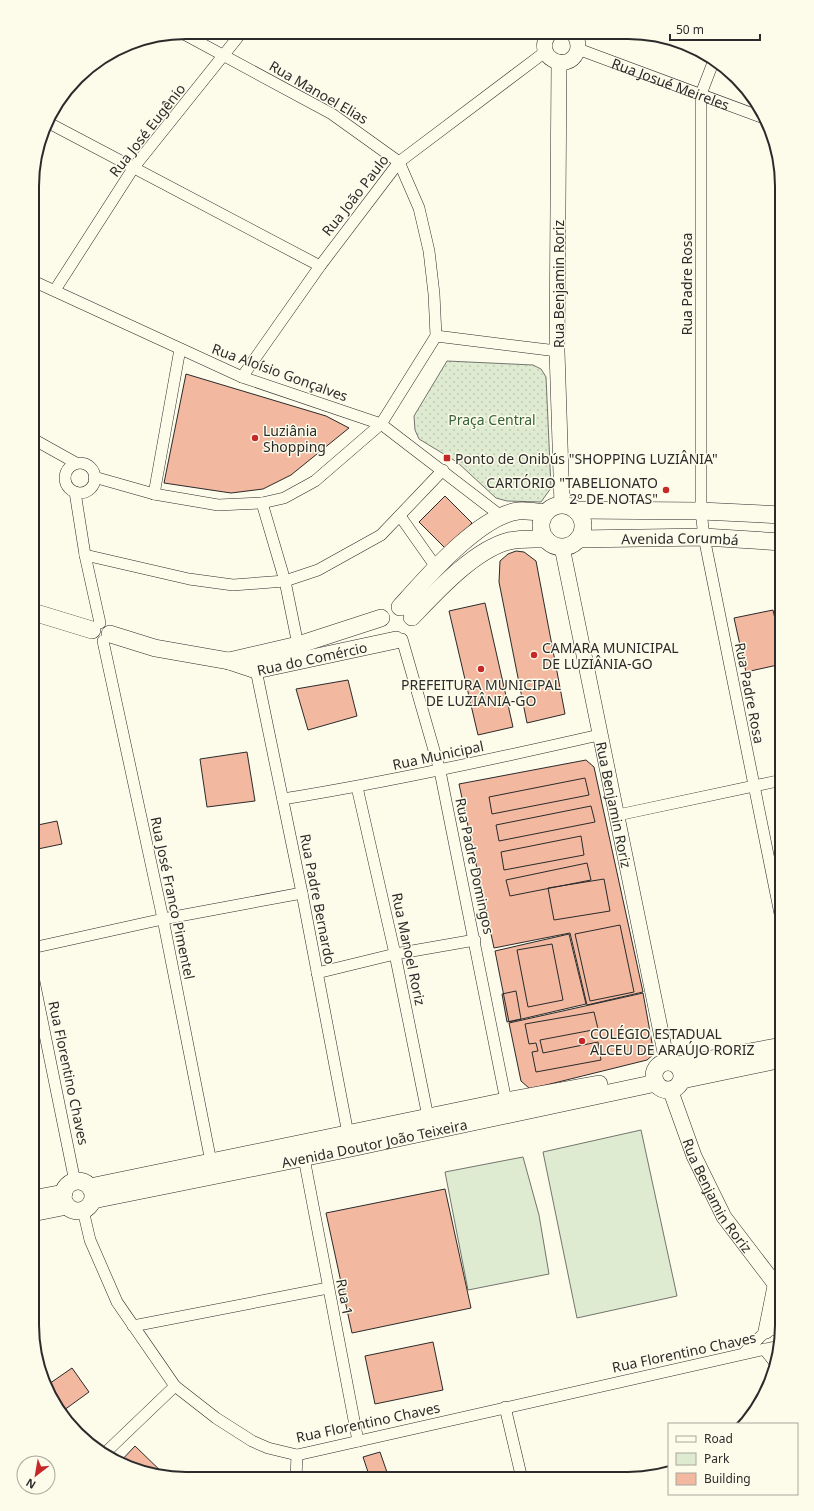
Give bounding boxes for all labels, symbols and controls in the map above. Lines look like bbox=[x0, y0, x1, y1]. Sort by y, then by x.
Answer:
scale bar bbox=[670, 16, 760, 42]
text: 50 m bbox=[676, 21, 704, 38]
street label: Rua Josué Meireles bbox=[609, 53, 733, 114]
street label: Rua Manoel Elias bbox=[266, 56, 372, 128]
street label: Rua José Eugênio bbox=[105, 80, 189, 180]
street label: Rua João Paulo bbox=[317, 150, 393, 240]
street label: Rua Benjamin Roriz bbox=[549, 220, 568, 348]
street label: Rua Padre Rosa bbox=[677, 233, 696, 335]
street label: Rua Aloísio Gonçalves bbox=[209, 339, 351, 406]
park label: Praça Central bbox=[448, 410, 536, 429]
place label: Luziânia Shopping bbox=[263, 421, 326, 456]
marker: Luziânia Shopping bbox=[250, 433, 260, 443]
place label: Ponto de Onibús "SHOPPING LUZIÂNIA" bbox=[455, 449, 718, 468]
marker: Ponto de Onibús "SHOPPING LUZIÂNIA" bbox=[442, 453, 452, 463]
place label: CARTÓRIO "TABELIONATO 2º DE NOTAS" bbox=[486, 473, 658, 508]
marker: CARTÓRIO "TABELIONATO 2º DE NOTAS" bbox=[661, 485, 671, 495]
street label: Avenida Corumbá bbox=[621, 527, 739, 549]
street label: Rua do Comércio bbox=[255, 637, 369, 679]
place label: CAMARA MUNICIPAL DE LUZIÂNIA-GO bbox=[542, 638, 679, 673]
street label: Rua Padre Rosa bbox=[731, 641, 769, 745]
marker: CAMARA MUNICIPAL DE LUZIÂNIA-GO bbox=[529, 650, 539, 660]
marker: PREFEITURA MUNICIPAL DE LUZIÂNIA-GO bbox=[476, 664, 486, 674]
place label: PREFEITURA MUNICIPAL DE LUZIÂNIA-GO bbox=[401, 675, 561, 710]
street label: Rua Municipal bbox=[391, 736, 485, 774]
street label: Rua Benjamin Roriz bbox=[592, 740, 637, 870]
street label: Rua Padre Domingos bbox=[451, 796, 499, 936]
street label: Rua José Franco Pimentel bbox=[146, 815, 200, 981]
street label: Rua Padre Bernardo bbox=[296, 832, 340, 966]
street label: Rua Manoel Roriz bbox=[388, 891, 430, 1008]
street label: Rua Florentino Chaves bbox=[44, 999, 94, 1147]
place label: COLÉGIO ESTADUAL ALCEU DE ARAÚJO RORIZ bbox=[590, 1024, 755, 1059]
marker: COLÉGIO ESTADUAL ALCEU DE ARAÚJO RORIZ bbox=[577, 1036, 587, 1046]
street label: Avenida Doutor João Teixeira bbox=[280, 1114, 469, 1171]
street label: Rua Benjamin Roriz bbox=[679, 1136, 757, 1256]
street label: Rua 1 bbox=[332, 1277, 358, 1317]
street label: Rua Florentino Chaves bbox=[610, 1327, 758, 1377]
street label: Rua Florentino Chaves bbox=[294, 1397, 442, 1447]
legend bbox=[668, 1423, 798, 1495]
text: Road bbox=[704, 1430, 733, 1447]
text: Park bbox=[704, 1450, 730, 1467]
north arrow bbox=[16, 1455, 56, 1495]
text: Building bbox=[704, 1470, 751, 1487]
text: N bbox=[23, 1475, 38, 1493]

